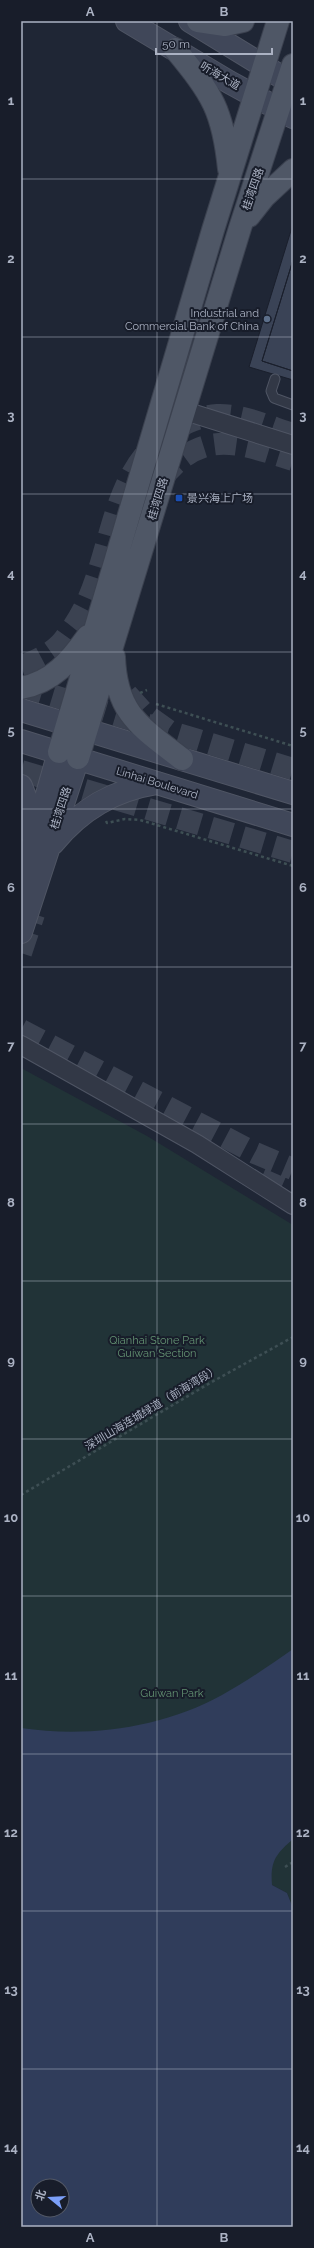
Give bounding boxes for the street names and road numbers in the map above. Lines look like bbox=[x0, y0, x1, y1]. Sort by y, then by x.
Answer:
street label: 听海大道 bbox=[198, 59, 242, 93]
street label: 桂湾四路 bbox=[240, 166, 266, 212]
street label: 桂湾四路 bbox=[145, 476, 171, 522]
street label: Linhai Boulevard bbox=[115, 764, 200, 802]
street label: 桂湾四路 bbox=[48, 785, 74, 831]
street label: 深圳山海连城绿道（前海湾段） bbox=[83, 1363, 221, 1453]

